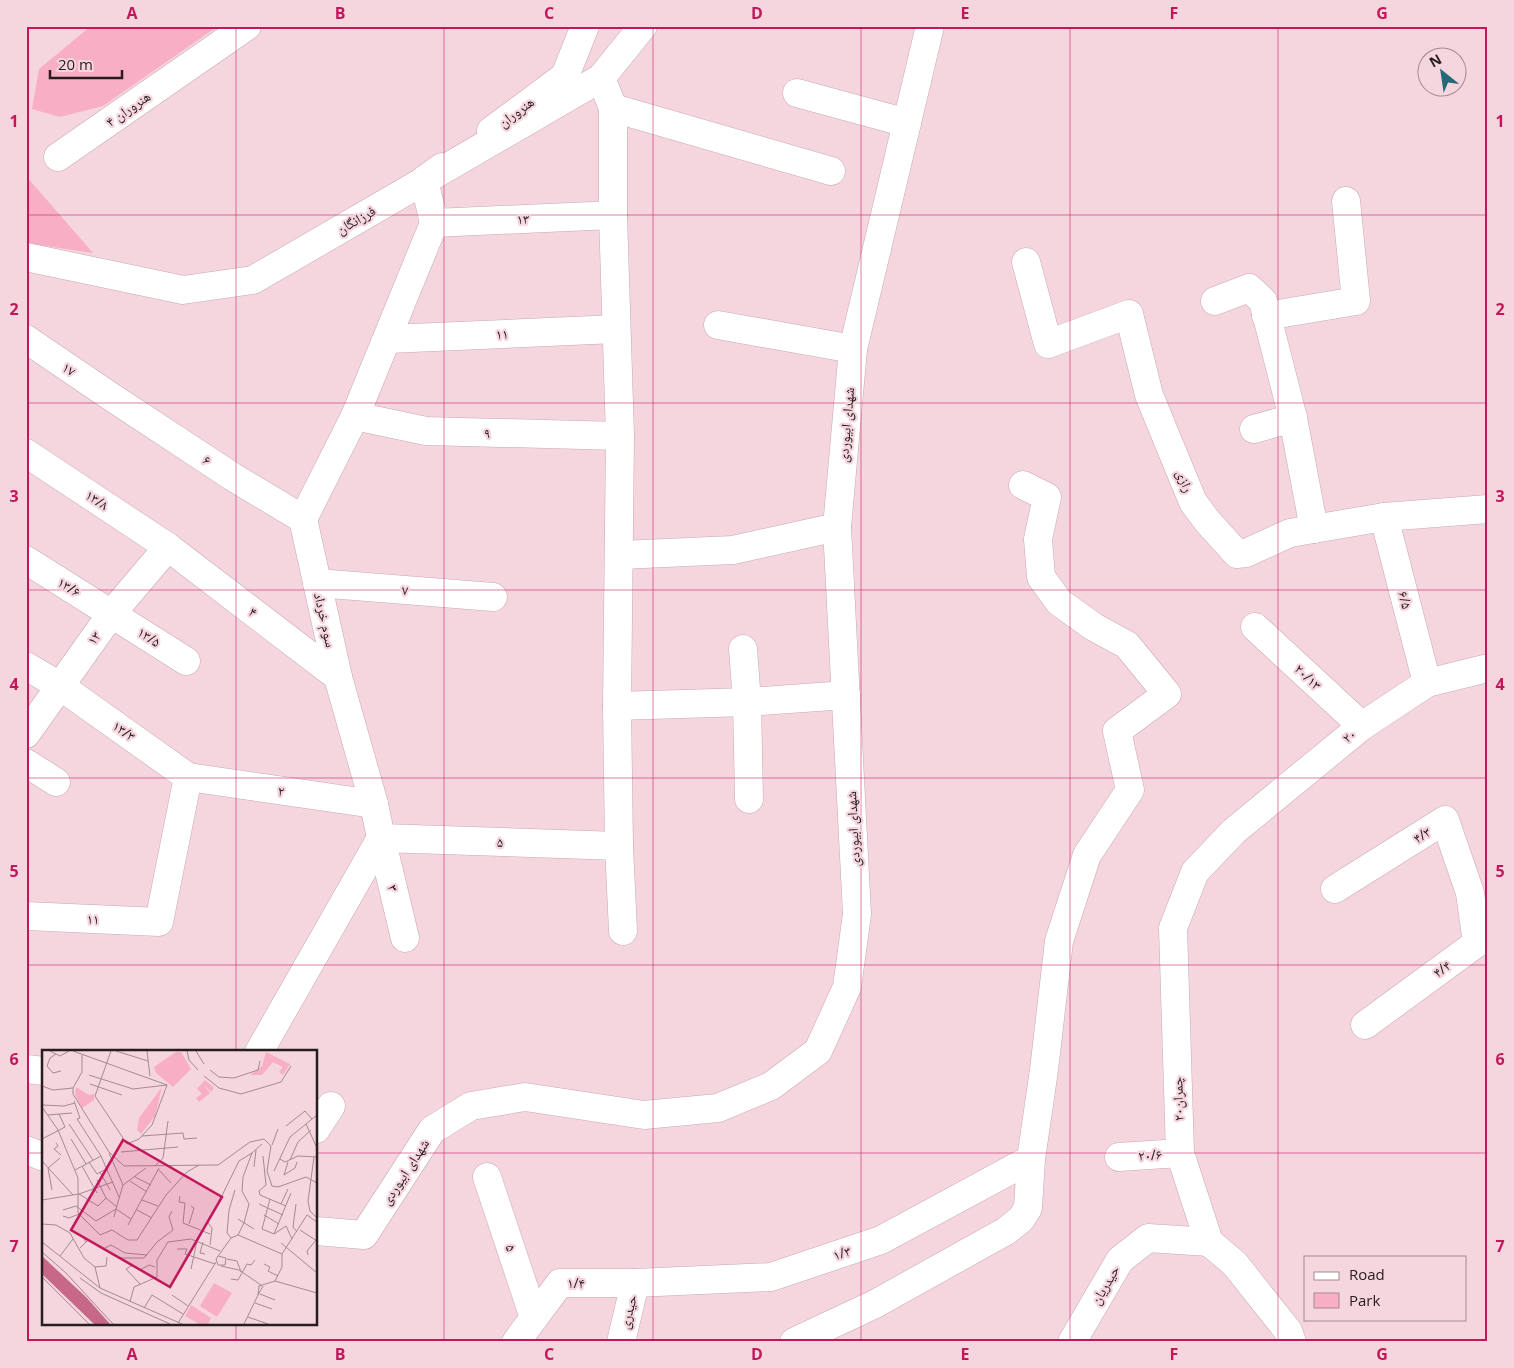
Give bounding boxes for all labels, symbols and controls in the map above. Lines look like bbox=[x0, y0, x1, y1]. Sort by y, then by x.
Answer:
text: A bbox=[126, 2, 138, 24]
text: B bbox=[335, 2, 345, 24]
text: C bbox=[544, 2, 554, 24]
text: D bbox=[751, 2, 763, 24]
text: E bbox=[961, 2, 970, 24]
text: F bbox=[1170, 2, 1178, 24]
text: G bbox=[1376, 2, 1388, 24]
scale bar bbox=[50, 48, 122, 80]
north arrow bbox=[1416, 48, 1466, 98]
text: N bbox=[1426, 49, 1445, 71]
text: 20 m bbox=[58, 54, 93, 74]
street label: هنروران ۴ bbox=[102, 86, 154, 131]
street label: هنروران bbox=[494, 92, 538, 131]
text: 1 bbox=[9, 110, 19, 132]
text: 1 bbox=[1495, 110, 1505, 132]
street label: فرزانگان bbox=[333, 201, 379, 238]
street label: ۱۳ bbox=[516, 209, 530, 228]
text: 2 bbox=[9, 298, 19, 320]
text: 2 bbox=[1495, 298, 1505, 320]
street label: ۱۱ bbox=[495, 324, 509, 343]
street label: ۱۷ bbox=[59, 357, 80, 380]
street label: شهدای ابیوردی bbox=[833, 387, 858, 463]
street label: ۹ bbox=[484, 423, 490, 442]
street label: ۶ bbox=[199, 450, 215, 469]
street label: رازی bbox=[1172, 467, 1199, 495]
text: 3 bbox=[9, 485, 19, 507]
street label: ۱۳/۸ bbox=[82, 485, 113, 514]
text: 3 bbox=[1495, 485, 1505, 507]
street label: ۱۳/۶ bbox=[54, 572, 84, 601]
street label: ۷ bbox=[401, 580, 409, 599]
street label: ۶/۵ bbox=[1394, 589, 1417, 611]
street label: سوم خرداد bbox=[309, 591, 341, 649]
street label: ۴ bbox=[245, 602, 262, 621]
street label: ۱۳/۵ bbox=[134, 622, 165, 651]
street label: ۱۳ bbox=[82, 627, 105, 648]
street label: ۲۰/۱۳ bbox=[1291, 659, 1326, 694]
text: 4 bbox=[9, 673, 19, 695]
text: 4 bbox=[1495, 673, 1505, 695]
street label: ۱۳/۳ bbox=[109, 716, 140, 745]
street label: ۲۰ bbox=[1338, 724, 1360, 747]
street label: ۲ bbox=[277, 781, 286, 800]
street label: شهدای ابیوردی bbox=[841, 791, 864, 867]
street label: ۴/۳ bbox=[1409, 822, 1434, 847]
street label: ۵ bbox=[497, 832, 503, 851]
text: 5 bbox=[9, 860, 19, 882]
text: 5 bbox=[1495, 860, 1505, 882]
street label: ۳ bbox=[384, 883, 403, 893]
street label: ۱۱ bbox=[86, 909, 100, 928]
street label: ۴/۴ bbox=[1429, 956, 1454, 981]
text: 6 bbox=[9, 1048, 19, 1070]
text: 6 bbox=[1495, 1048, 1505, 1070]
inset map bbox=[42, 1050, 318, 1326]
street label: چمران۲۰ bbox=[1167, 1076, 1188, 1122]
street label: شهدای ابیوردی bbox=[376, 1135, 433, 1209]
street label: ۲۰/۶ bbox=[1137, 1144, 1163, 1165]
text: 7 bbox=[9, 1235, 19, 1257]
text: 7 bbox=[1495, 1235, 1505, 1257]
street label: ۱/۳ bbox=[830, 1241, 853, 1264]
street label: ۵ bbox=[501, 1242, 521, 1254]
legend bbox=[1304, 1256, 1466, 1320]
street label: حیدریان bbox=[1086, 1262, 1123, 1308]
text: Road bbox=[1349, 1264, 1385, 1284]
street label: ۱/۴ bbox=[567, 1273, 585, 1292]
text: Park bbox=[1349, 1290, 1380, 1310]
street label: حیدری bbox=[614, 1293, 641, 1331]
text: A bbox=[126, 1343, 138, 1365]
text: B bbox=[335, 1343, 345, 1365]
text: C bbox=[544, 1343, 554, 1365]
text: D bbox=[751, 1343, 763, 1365]
text: E bbox=[961, 1343, 970, 1365]
text: F bbox=[1170, 1343, 1178, 1365]
text: G bbox=[1376, 1343, 1388, 1365]

